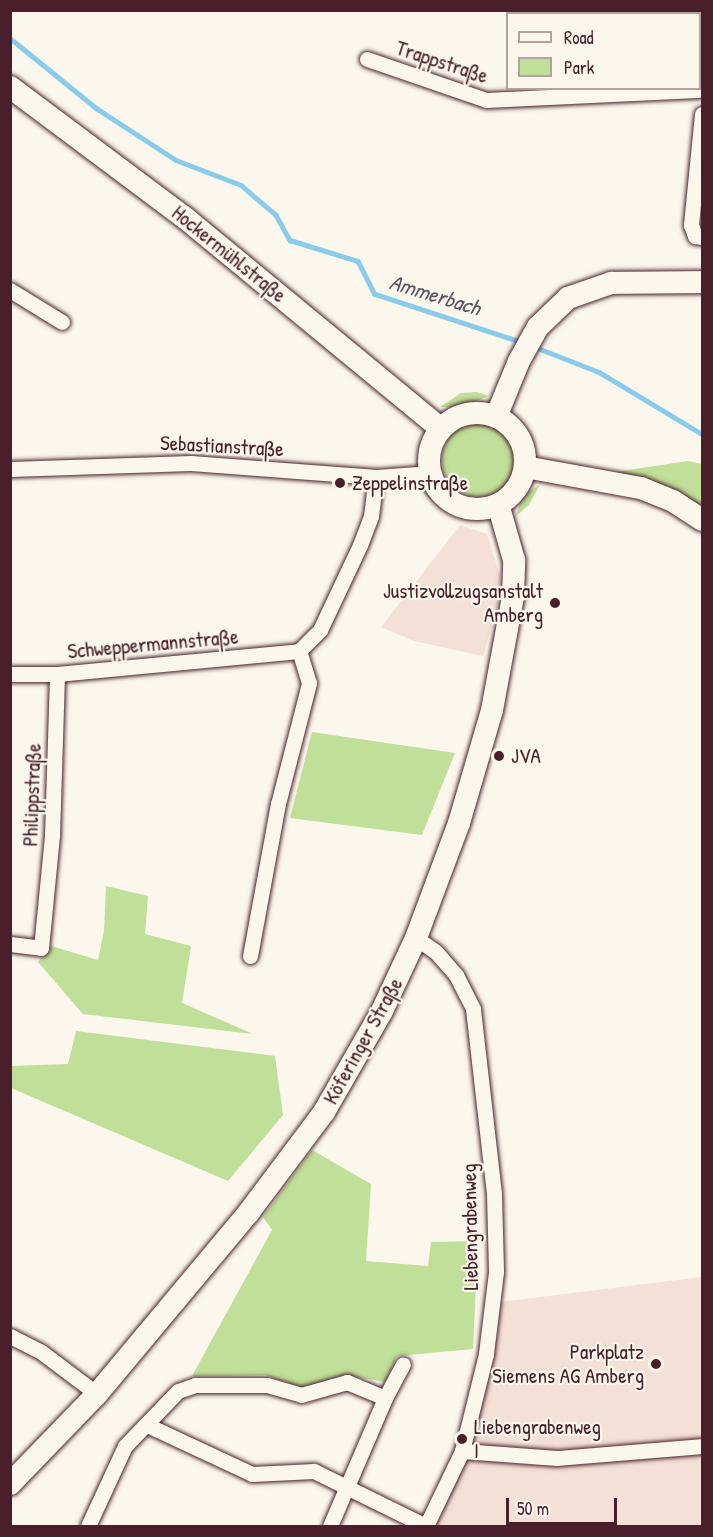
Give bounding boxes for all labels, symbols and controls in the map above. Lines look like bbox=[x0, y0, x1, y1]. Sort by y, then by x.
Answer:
legend bbox=[506, 12, 701, 90]
text: Road bbox=[564, 25, 594, 50]
street label: Trappstraße bbox=[393, 35, 491, 89]
text: Park bbox=[564, 55, 594, 80]
street label: Hockermühlstraße bbox=[167, 200, 291, 308]
water label: Ammerbach bbox=[387, 269, 483, 321]
street label: Sebastianstraße bbox=[160, 430, 284, 462]
place label: Zeppelinstraße bbox=[352, 470, 468, 496]
marker: Zeppelinstraße bbox=[333, 476, 347, 490]
place label: Justizvollzugsanstalt Amberg bbox=[383, 578, 543, 628]
marker: Justizvollzugsanstalt Amberg bbox=[548, 596, 562, 610]
street label: Schweppermannstraße bbox=[66, 624, 240, 664]
street label: Philippstraße bbox=[18, 743, 46, 847]
place label: JVA bbox=[511, 743, 541, 769]
marker: JVA bbox=[492, 749, 506, 763]
street label: Köferinger Straße bbox=[318, 973, 408, 1109]
street label: Liebengrabenweg bbox=[456, 1163, 484, 1291]
place label: Parkplatz Siemens AG Amberg bbox=[492, 1339, 644, 1389]
marker: Parkplatz Siemens AG Amberg bbox=[649, 1357, 663, 1371]
place label: Liebengrabenweg I bbox=[474, 1414, 601, 1464]
marker: Liebengrabenweg I bbox=[455, 1432, 469, 1446]
scale bar bbox=[509, 1486, 620, 1524]
text: 50 m bbox=[517, 1496, 549, 1521]

